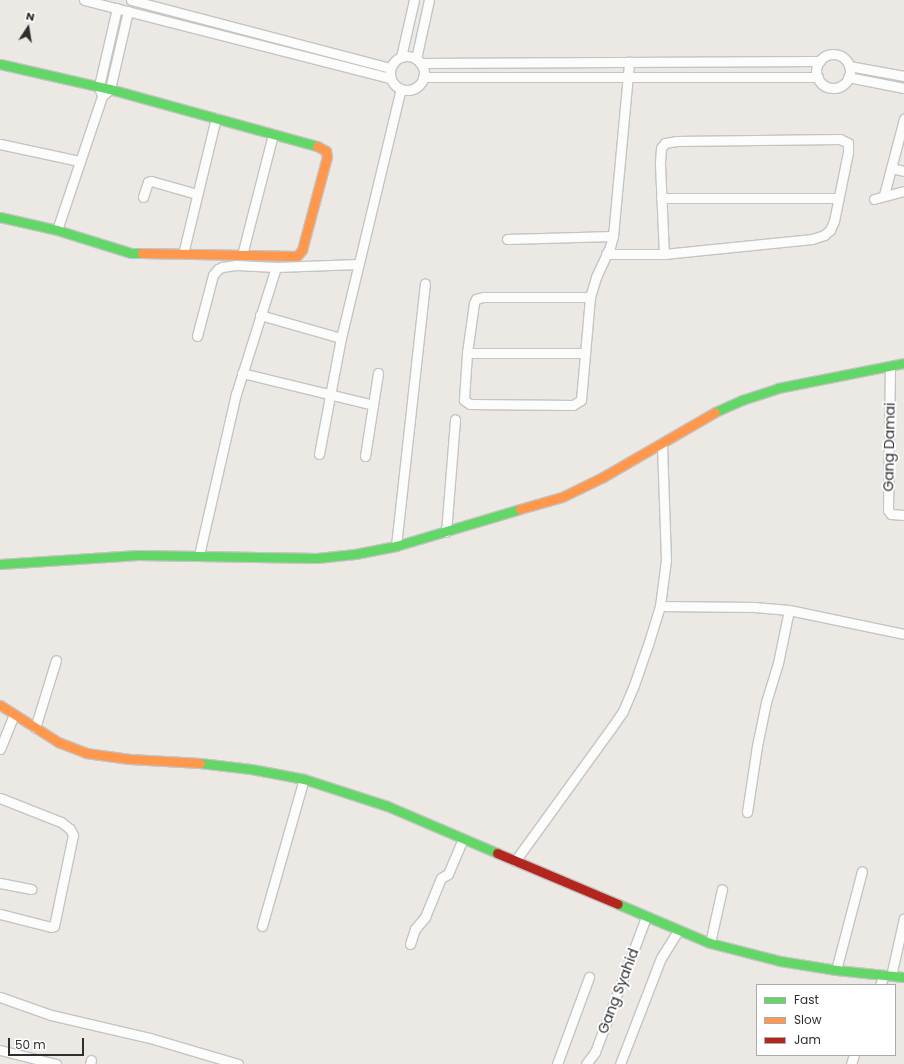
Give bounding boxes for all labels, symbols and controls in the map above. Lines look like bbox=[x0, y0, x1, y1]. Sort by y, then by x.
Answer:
north arrow bbox=[8, 8, 48, 48]
text: N bbox=[25, 8, 36, 25]
street label: Gang Damai bbox=[880, 402, 898, 492]
street label: Gang Syahid bbox=[594, 946, 642, 1036]
legend bbox=[756, 984, 896, 1056]
text: Fast bbox=[794, 991, 819, 1008]
text: Slow bbox=[794, 1011, 822, 1028]
scale bar bbox=[10, 1030, 86, 1056]
text: Jam bbox=[794, 1031, 821, 1048]
text: 50 m bbox=[15, 1036, 46, 1053]

